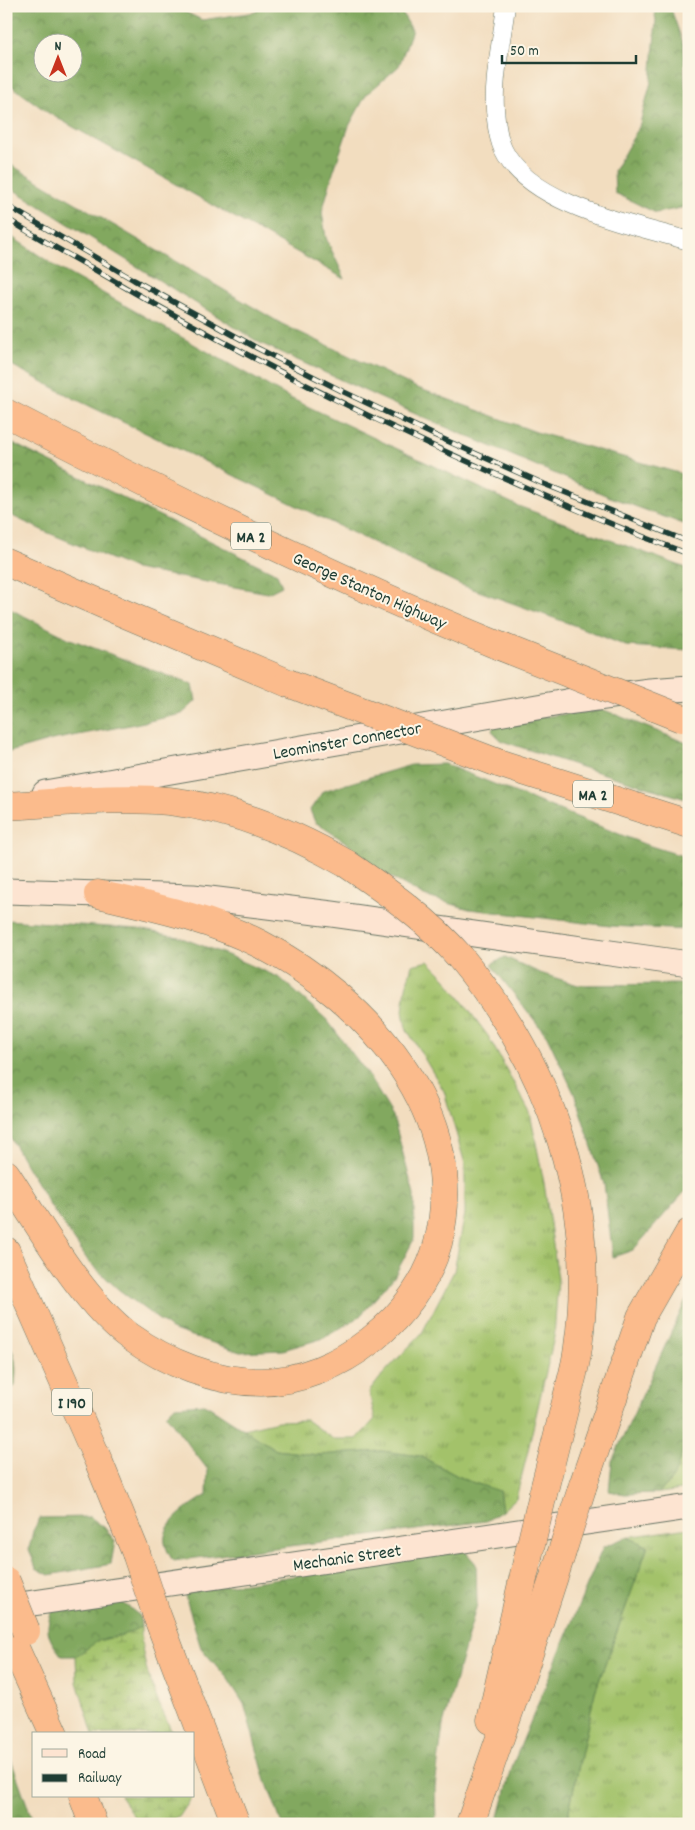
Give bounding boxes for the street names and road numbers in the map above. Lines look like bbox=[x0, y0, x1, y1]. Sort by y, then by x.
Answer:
road number: MA 2 bbox=[231, 522, 271, 550]
street label: George Stanton Highway bbox=[288, 547, 451, 638]
street label: Leominster Connector bbox=[271, 717, 424, 768]
road number: MA 2 bbox=[573, 781, 613, 808]
road number: I 190 bbox=[52, 1388, 92, 1415]
street label: Mechanic Street bbox=[292, 1539, 403, 1579]

